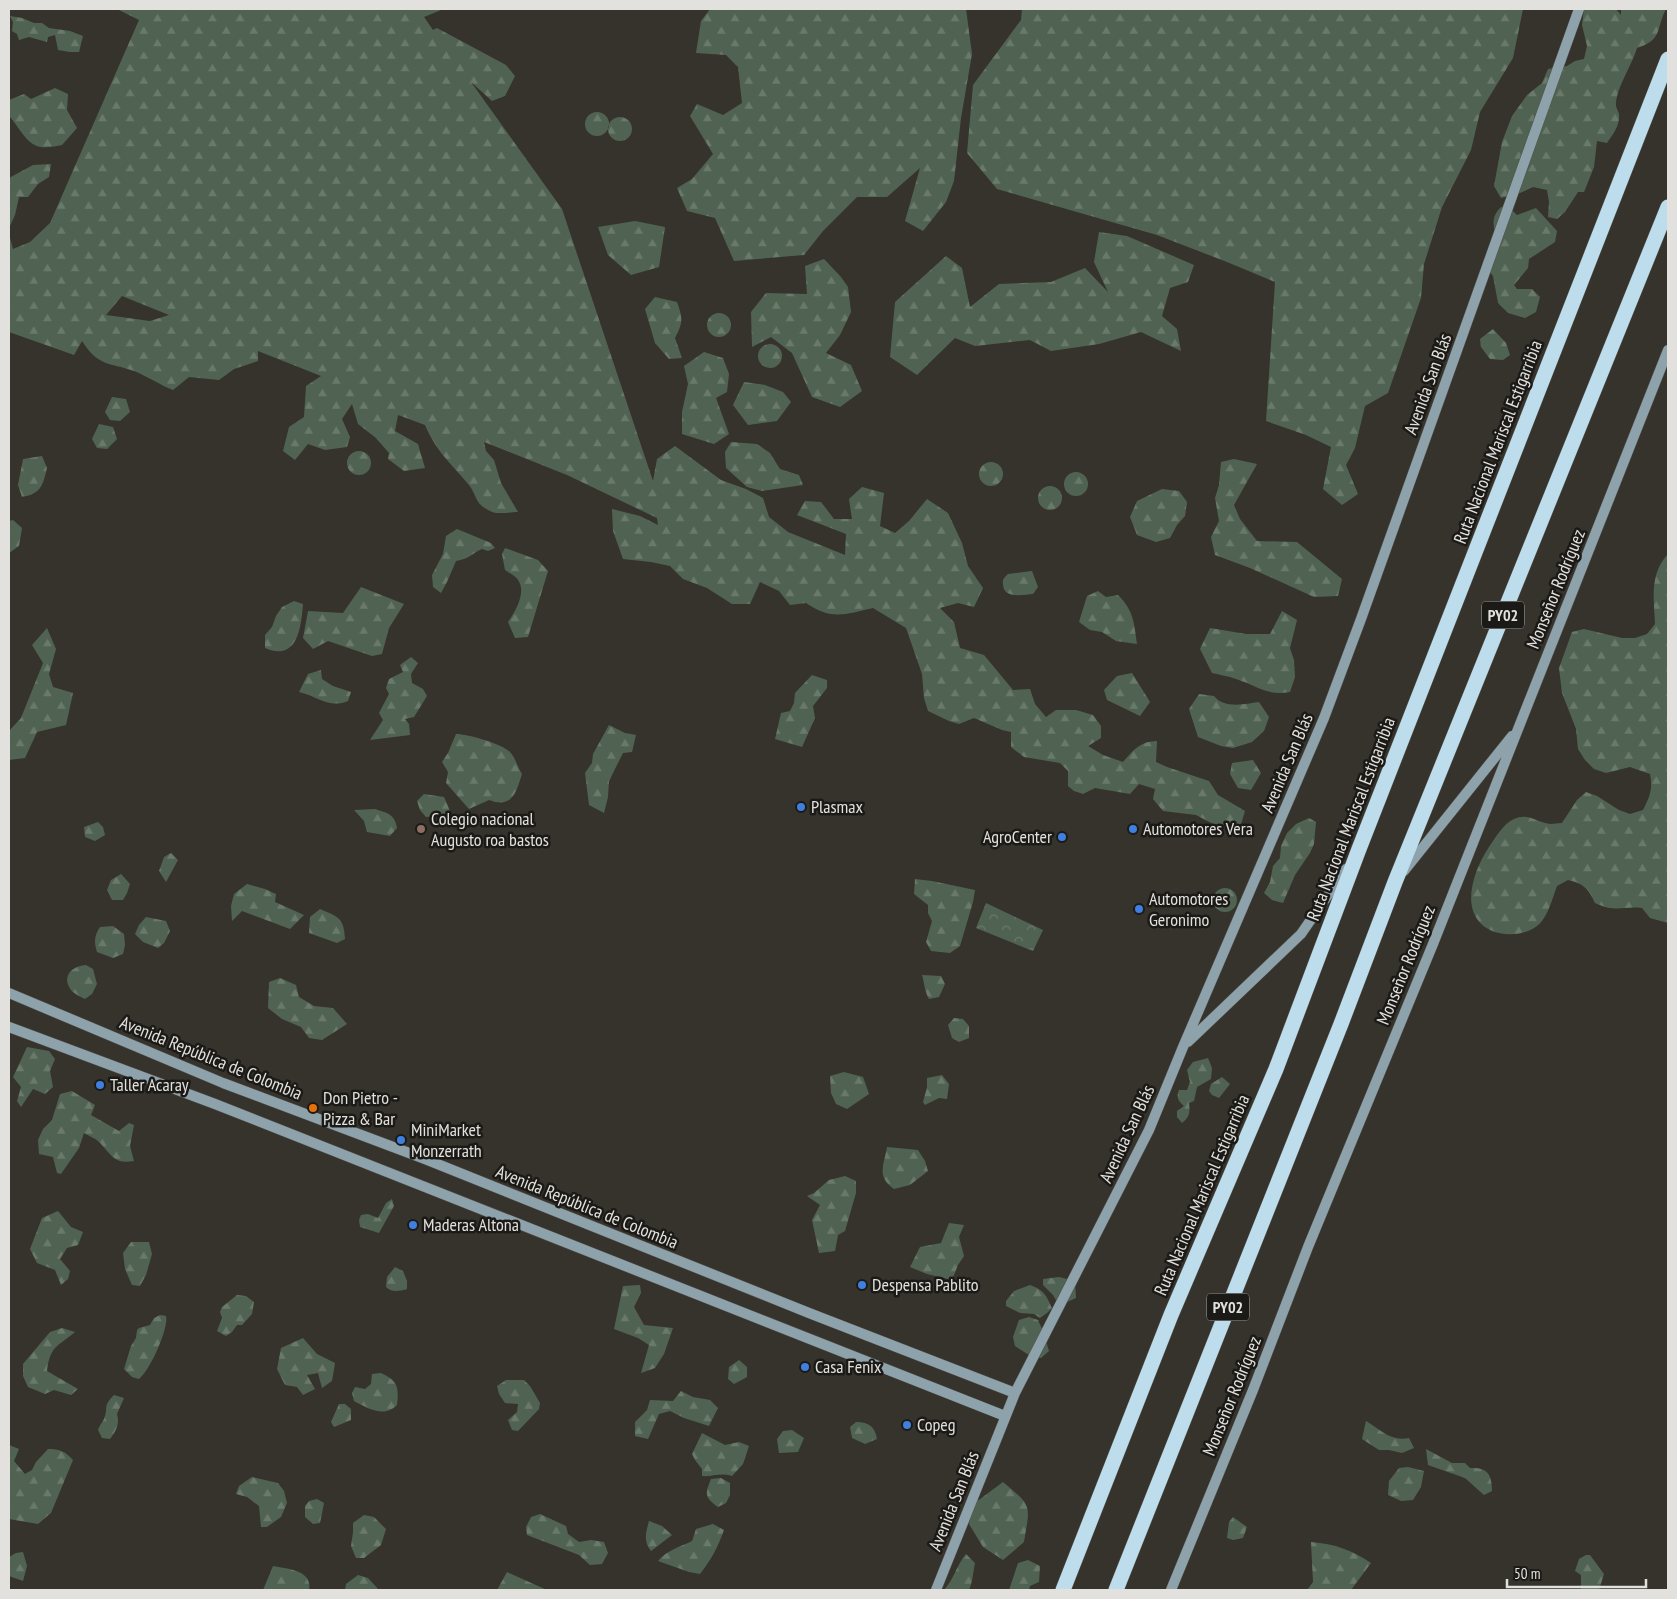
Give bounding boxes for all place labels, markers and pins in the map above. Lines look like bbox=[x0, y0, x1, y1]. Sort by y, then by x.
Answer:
place label: Plasmax bbox=[811, 795, 864, 818]
marker: Plasmax bbox=[795, 801, 807, 813]
place label: Colegio nacional Augusto roa bastos bbox=[431, 807, 549, 851]
place label: Automotores Vera bbox=[1143, 817, 1253, 840]
marker: Colegio nacional Augusto roa bastos bbox=[415, 823, 427, 835]
marker: Automotores Vera bbox=[1127, 823, 1139, 835]
place label: AgroCenter bbox=[983, 825, 1052, 848]
marker: AgroCenter bbox=[1056, 831, 1068, 843]
place label: Automotores Geronimo bbox=[1149, 887, 1228, 931]
marker: Automotores Geronimo bbox=[1133, 903, 1145, 915]
place label: Taller Acaray bbox=[110, 1073, 189, 1096]
marker: Taller Acaray bbox=[94, 1079, 106, 1091]
place label: Don Pietro - Pizza & Bar bbox=[323, 1086, 398, 1130]
marker: Don Pietro - Pizza & Bar bbox=[307, 1102, 319, 1114]
place label: MiniMarket Monzerrath bbox=[411, 1118, 482, 1162]
marker: MiniMarket Monzerrath bbox=[395, 1134, 407, 1146]
place label: Maderas Altona bbox=[423, 1213, 519, 1236]
marker: Maderas Altona bbox=[407, 1219, 419, 1231]
place label: Despensa Pablito bbox=[872, 1273, 979, 1296]
marker: Despensa Pablito bbox=[856, 1279, 868, 1291]
place label: Casa Fenix bbox=[815, 1355, 882, 1378]
marker: Casa Fenix bbox=[799, 1361, 811, 1373]
place label: Copeg bbox=[917, 1413, 955, 1436]
marker: Copeg bbox=[901, 1419, 913, 1431]

